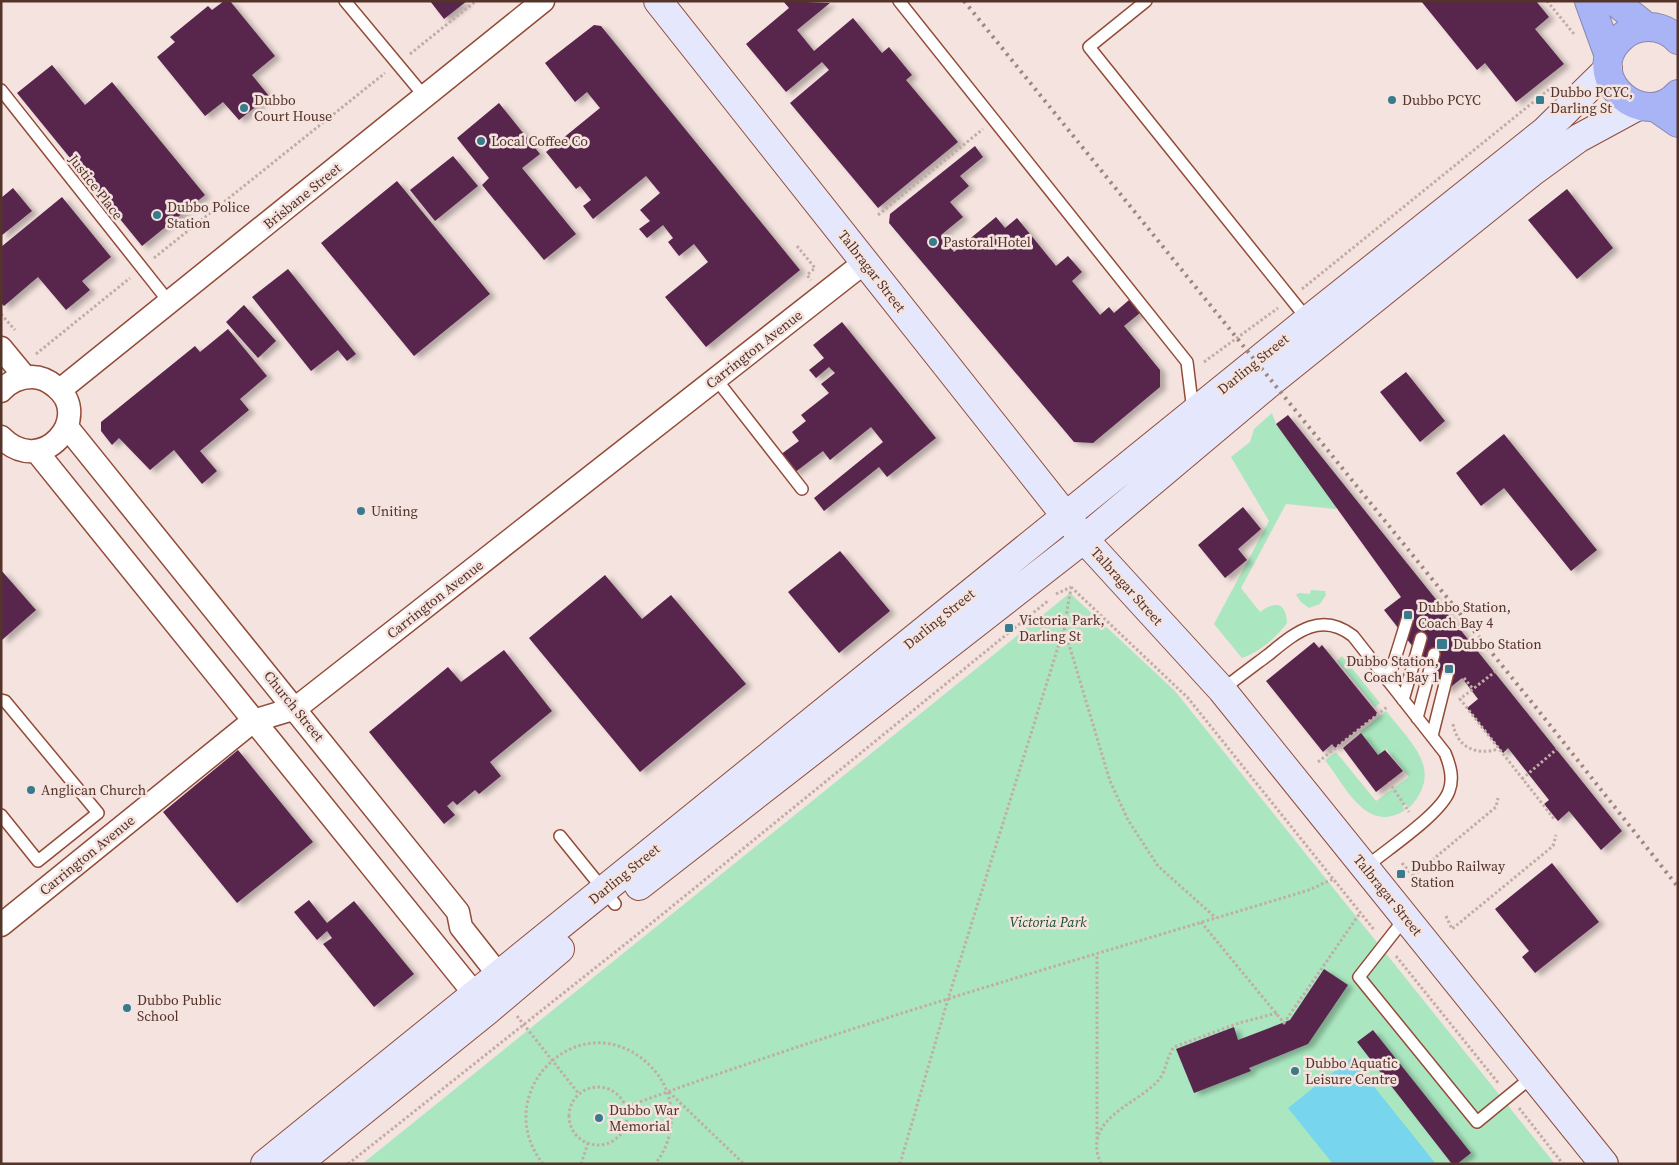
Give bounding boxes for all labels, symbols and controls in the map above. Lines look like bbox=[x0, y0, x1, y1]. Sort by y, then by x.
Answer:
place label: Dubbo PCYC, Darling St bbox=[1550, 82, 1633, 118]
place label: Dubbo Court House bbox=[254, 90, 332, 126]
place label: Dubbo PCYC bbox=[1402, 90, 1481, 110]
marker: Dubbo PCYC bbox=[1386, 94, 1398, 106]
marker: Dubbo PCYC, Darling St bbox=[1534, 94, 1546, 106]
marker: Dubbo Court House bbox=[238, 102, 250, 114]
place label: Local Coffee Co bbox=[491, 131, 588, 151]
marker: Local Coffee Co bbox=[475, 135, 487, 147]
street label: Justice Place bbox=[63, 149, 128, 224]
street label: Brisbane Street bbox=[259, 158, 346, 234]
place label: Dubbo Police Station bbox=[167, 197, 250, 233]
marker: Dubbo Police Station bbox=[151, 209, 163, 221]
street label: Talbragar Street bbox=[834, 226, 911, 317]
place label: Pastoral Hotel bbox=[943, 232, 1031, 252]
marker: Pastoral Hotel bbox=[927, 236, 939, 248]
street label: Carrington Avenue bbox=[702, 305, 806, 393]
street label: Darling Street bbox=[1213, 329, 1293, 399]
place label: Uniting bbox=[371, 501, 418, 521]
marker: Uniting bbox=[355, 505, 367, 517]
street label: Talbragar Street bbox=[1086, 542, 1168, 630]
street label: Carrington Avenue bbox=[383, 555, 487, 643]
street label: Darling Street bbox=[899, 584, 979, 654]
place label: Dubbo Station, Coach Bay 4 bbox=[1418, 597, 1511, 633]
marker: Dubbo Station, Coach Bay 4 bbox=[1402, 609, 1414, 621]
place label: Victoria Park, Darling St bbox=[1019, 610, 1105, 646]
marker: Victoria Park, Darling St bbox=[1003, 622, 1015, 634]
place label: Dubbo Station bbox=[1453, 634, 1542, 654]
marker: Dubbo Station bbox=[1435, 637, 1449, 651]
place label: Dubbo Station, Coach Bay 1 bbox=[1346, 651, 1439, 687]
marker: Dubbo Station, Coach Bay 1 bbox=[1443, 663, 1455, 675]
street label: Church Street bbox=[259, 666, 329, 746]
place label: Anglican Church bbox=[41, 780, 146, 800]
marker: Anglican Church bbox=[25, 784, 37, 796]
street label: Carrington Avenue bbox=[35, 810, 139, 900]
street label: Darling Street bbox=[584, 839, 664, 909]
street label: Talbragar Street bbox=[1349, 850, 1427, 940]
place label: Dubbo Railway Station bbox=[1411, 856, 1506, 892]
marker: Dubbo Railway Station bbox=[1395, 868, 1407, 880]
park label: Victoria Park bbox=[1009, 912, 1087, 932]
place label: Dubbo Public School bbox=[137, 990, 222, 1026]
marker: Dubbo Public School bbox=[121, 1002, 133, 1014]
place label: Dubbo Aquatic Leisure Centre bbox=[1305, 1053, 1398, 1089]
marker: Dubbo Aquatic Leisure Centre bbox=[1289, 1065, 1301, 1077]
place label: Dubbo War Memorial bbox=[609, 1100, 679, 1136]
marker: Dubbo War Memorial bbox=[593, 1112, 605, 1124]

